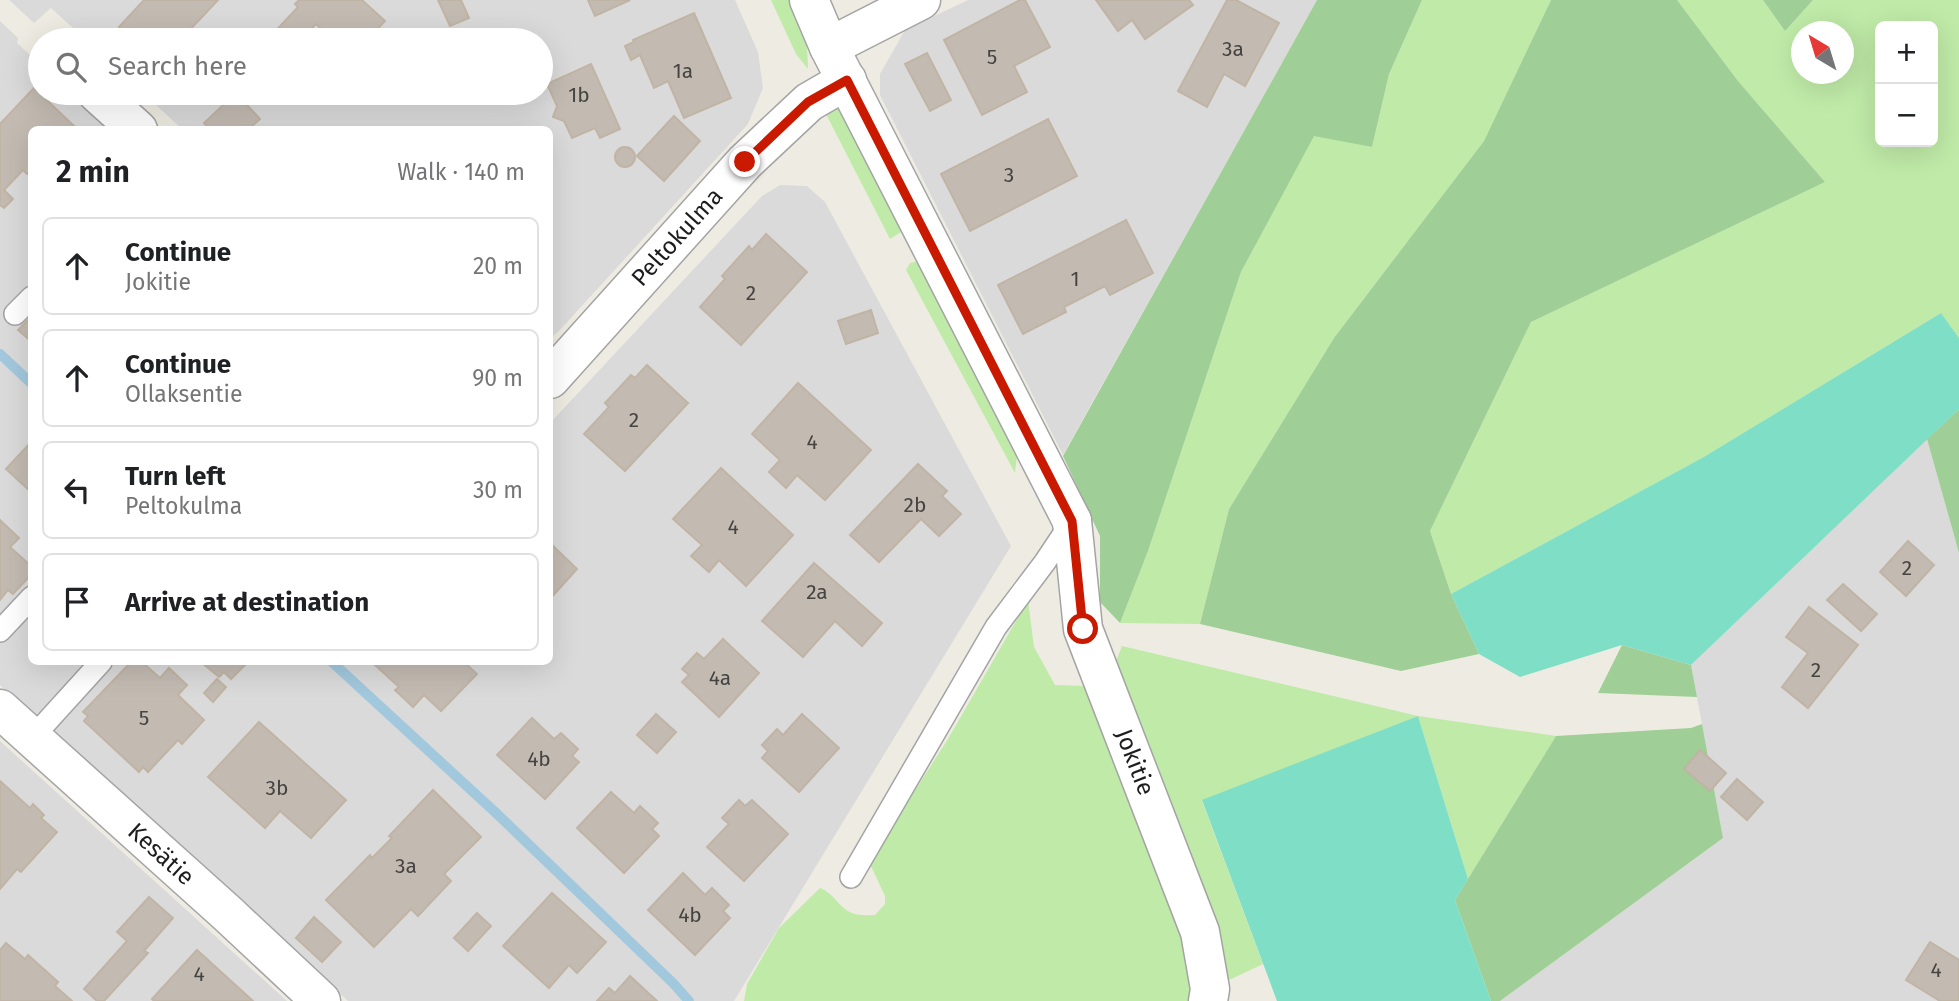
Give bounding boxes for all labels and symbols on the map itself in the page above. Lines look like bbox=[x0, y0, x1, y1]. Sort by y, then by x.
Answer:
north arrow bbox=[1791, 21, 1854, 84]
house number: 3a bbox=[1222, 36, 1244, 62]
house number: 5 bbox=[987, 44, 997, 70]
house number: 1a bbox=[673, 58, 693, 84]
house number: 1b bbox=[568, 82, 590, 108]
route end bbox=[729, 146, 760, 177]
house number: 3 bbox=[1004, 162, 1014, 188]
street label: Peltokulma bbox=[626, 182, 728, 292]
house number: 1 bbox=[1070, 266, 1080, 292]
house number: 2 bbox=[746, 280, 756, 306]
house number: 2 bbox=[629, 407, 639, 433]
house number: 4 bbox=[806, 429, 818, 455]
house number: 2b bbox=[904, 492, 926, 518]
house number: 4 bbox=[727, 514, 739, 540]
house number: 2 bbox=[1902, 555, 1912, 581]
house number: 2a bbox=[806, 579, 828, 605]
route start bbox=[1067, 613, 1098, 644]
house number: 2 bbox=[1811, 657, 1821, 683]
house number: 4a bbox=[709, 665, 731, 691]
house number: 5 bbox=[139, 705, 149, 731]
street label: Jokitie bbox=[1110, 725, 1160, 799]
house number: 4b bbox=[527, 746, 551, 772]
house number: 3b bbox=[266, 775, 288, 801]
street label: Kesätie bbox=[122, 817, 200, 891]
house number: 3a bbox=[395, 853, 417, 879]
house number: 4b bbox=[678, 902, 702, 928]
house number: 4 bbox=[1930, 957, 1942, 983]
house number: 4 bbox=[193, 961, 205, 987]

